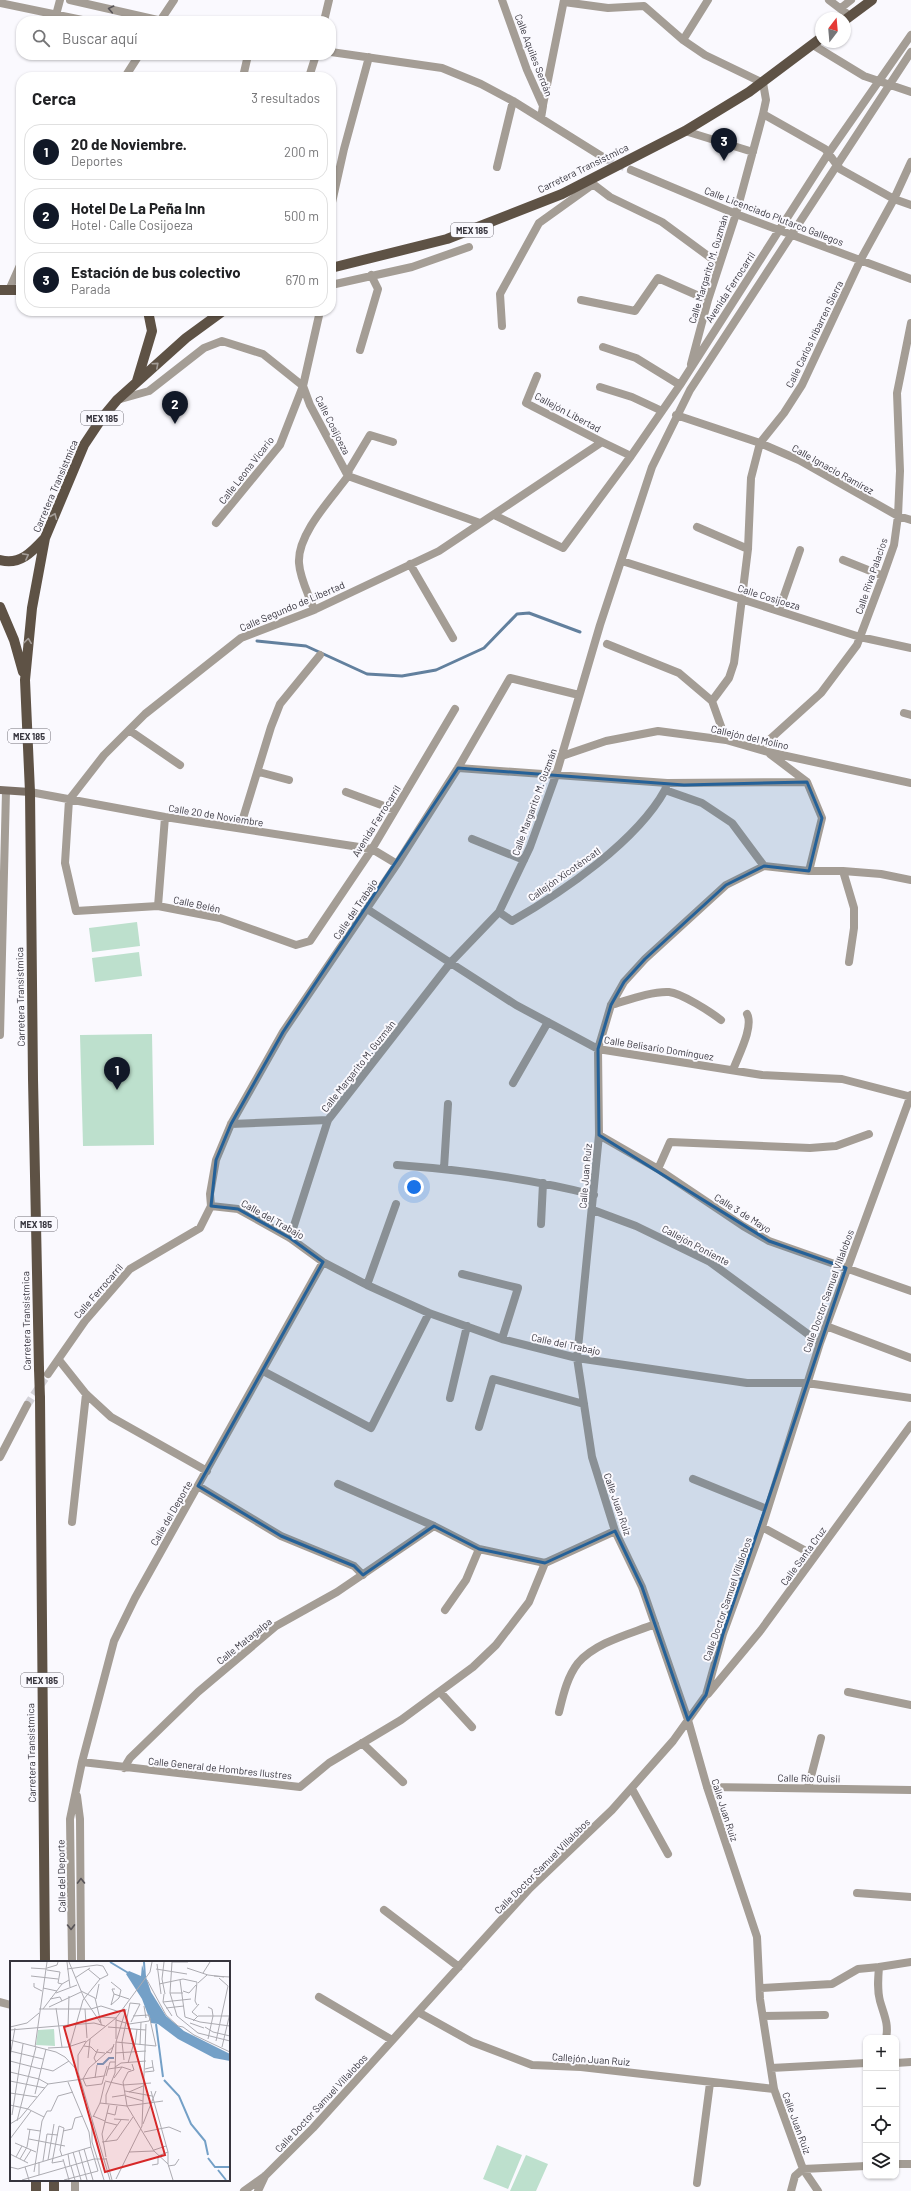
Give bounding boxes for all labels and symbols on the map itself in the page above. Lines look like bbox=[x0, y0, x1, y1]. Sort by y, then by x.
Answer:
one-way arrow bbox=[107, 5, 114, 13]
street label: Calle Aquiles Serdán bbox=[513, 12, 555, 98]
north arrow bbox=[815, 12, 851, 48]
pin: 3 bbox=[711, 128, 737, 161]
street label: Carretera Transistmica bbox=[536, 141, 630, 195]
street label: Calle Licenciado Plutarco Gallegos bbox=[703, 184, 845, 248]
street label: Calle Margarito M. Guzmán bbox=[686, 213, 730, 325]
road number: MEX 185 bbox=[451, 223, 493, 237]
street label: Avenida Ferrocarril bbox=[703, 249, 757, 325]
street label: Calle Carlos Iribarren Sierra bbox=[783, 278, 845, 390]
one-way arrow bbox=[151, 362, 159, 369]
street label: Callejón Libertad bbox=[533, 390, 603, 434]
pin: 2 bbox=[162, 391, 188, 424]
street label: Calle Cosijoeza bbox=[313, 393, 353, 457]
road number: MEX 185 bbox=[81, 411, 123, 425]
street label: Calle Leona Vicario bbox=[216, 434, 276, 506]
street label: Carretera Transistmica bbox=[30, 438, 80, 534]
street label: Calle Ignacio Ramírez bbox=[790, 442, 876, 497]
one-way arrow bbox=[50, 513, 58, 520]
street label: Calle Riva Palacios bbox=[852, 536, 890, 616]
one-way arrow bbox=[22, 553, 29, 561]
street label: Calle Segundo de Libertad bbox=[238, 578, 346, 634]
street label: Calle Cosijoeza bbox=[736, 582, 802, 612]
one-way arrow bbox=[23, 638, 32, 644]
street label: Callejón del Molino bbox=[710, 722, 790, 752]
road number: MEX 185 bbox=[8, 729, 50, 743]
street label: Calle Margarito M. Guzmán bbox=[509, 747, 559, 857]
street label: Avenida Ferrocarril bbox=[349, 783, 403, 859]
street label: Calle 20 de Noviembre bbox=[168, 802, 264, 828]
street label: Callejón Xicoténcatl bbox=[526, 845, 602, 903]
street label: Calle del Trabajo bbox=[330, 876, 380, 942]
street label: Calle Belén bbox=[172, 893, 222, 915]
street label: Carretera Transistmica bbox=[13, 947, 27, 1047]
street label: Calle Margarito M. Guzmán bbox=[318, 1018, 398, 1114]
street label: Calle Belisario Domínguez bbox=[603, 1033, 715, 1063]
pin: 1 bbox=[104, 1057, 130, 1090]
street label: Calle Juan Ruiz bbox=[576, 1142, 594, 1209]
your location bbox=[404, 1177, 424, 1197]
street label: Calle 3 de Mayo bbox=[712, 1191, 774, 1235]
street label: Calle del Trabajo bbox=[239, 1197, 307, 1241]
road number: MEX 185 bbox=[15, 1217, 57, 1231]
street label: Callejón Poniente bbox=[660, 1222, 732, 1268]
street label: Calle Doctor Samuel Villalobos bbox=[800, 1228, 856, 1354]
street label: Calle Ferrocarril bbox=[71, 1261, 125, 1321]
street label: Carretera Transistmica bbox=[19, 1271, 33, 1371]
street label: Calle del Trabajo bbox=[530, 1331, 602, 1357]
street label: Calle Juan Ruiz bbox=[602, 1471, 634, 1537]
street label: Calle del Deporte bbox=[148, 1478, 194, 1548]
street label: Calle Santa Cruz bbox=[778, 1524, 829, 1588]
street label: Calle Doctor Samuel Villalobos bbox=[700, 1535, 754, 1663]
street label: Calle Matagalpa bbox=[214, 1615, 274, 1667]
road number: MEX 185 bbox=[21, 1673, 63, 1687]
street label: Carretera Transistmica bbox=[24, 1703, 38, 1803]
street label: Calle General de Hombres Ilustres bbox=[147, 1754, 293, 1782]
street label: Calle Río Guisii bbox=[778, 1771, 840, 1785]
street label: Calle Juan Ruiz bbox=[709, 1777, 741, 1843]
street label: Calle Doctor Samuel Villalobos bbox=[492, 1816, 592, 1916]
street label: Calle del Deporte bbox=[54, 1839, 68, 1913]
one-way arrow bbox=[77, 1878, 85, 1884]
one-way arrow bbox=[67, 1924, 75, 1930]
inset map bbox=[10, 1961, 230, 2181]
street label: Callejón Juan Ruiz bbox=[551, 2050, 631, 2068]
street label: Calle Doctor Samuel Villalobos bbox=[272, 2051, 370, 2155]
street label: Calle Juan Ruiz bbox=[780, 2090, 814, 2156]

